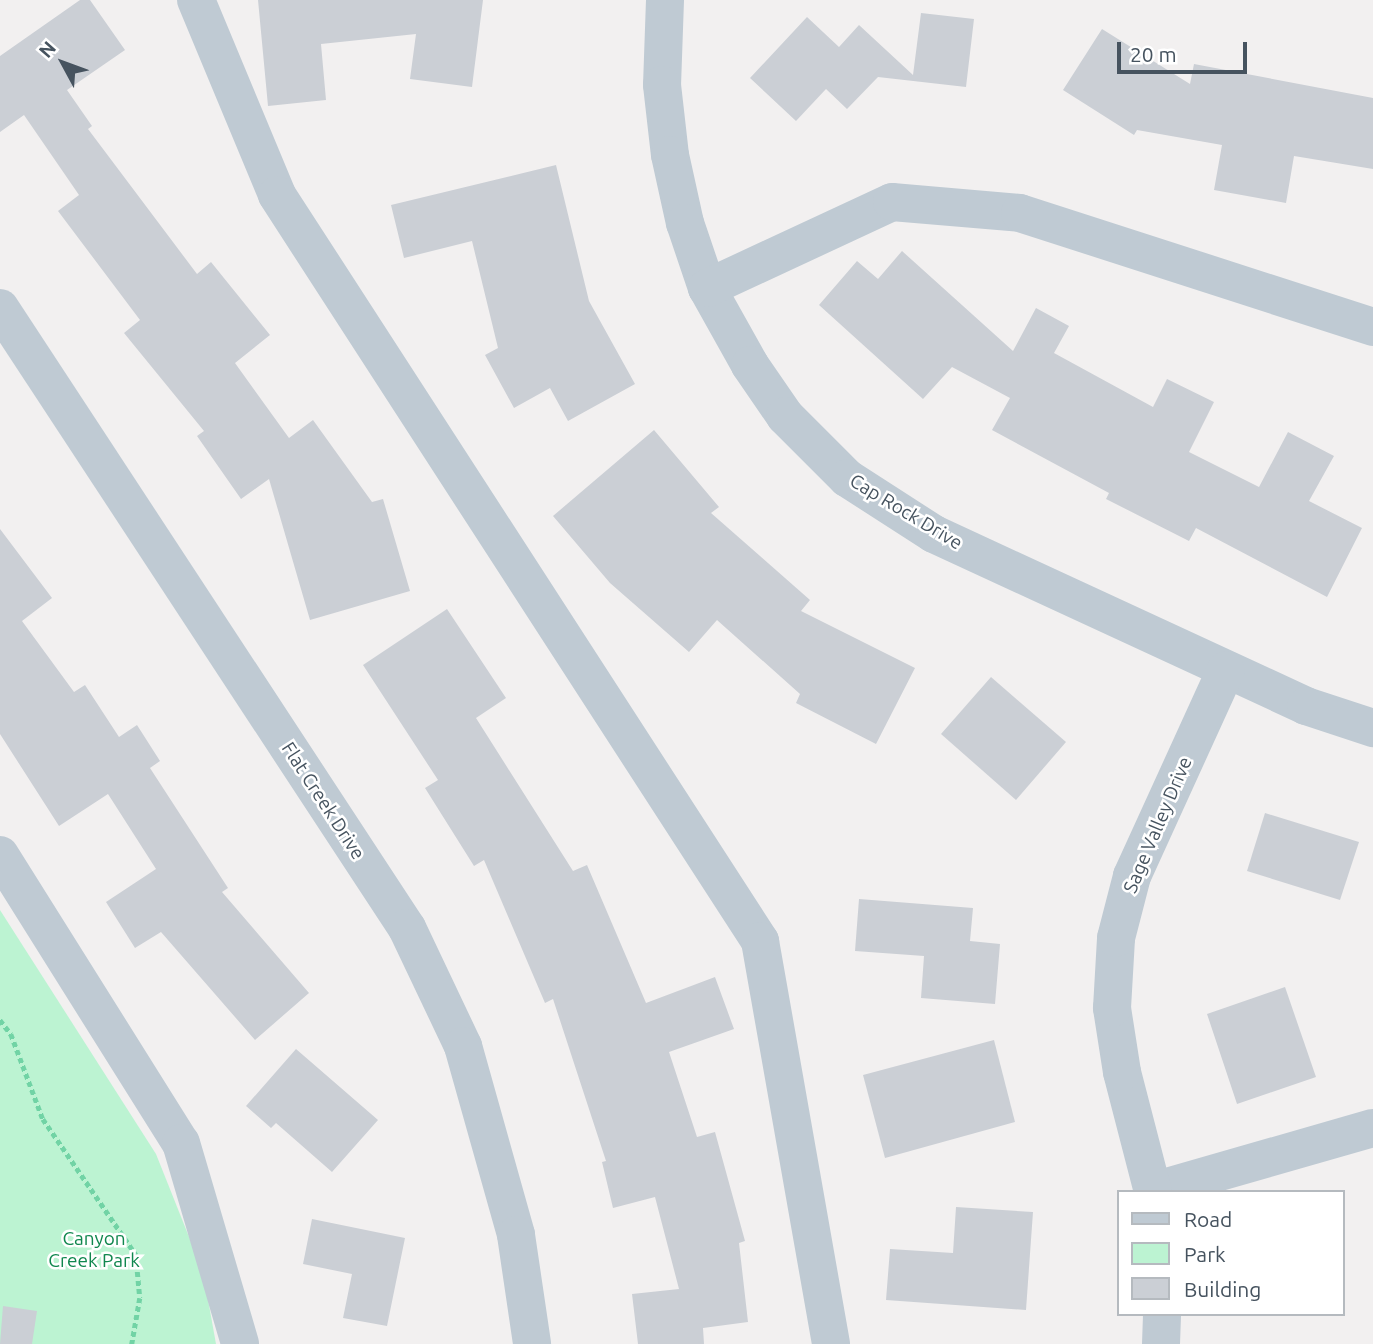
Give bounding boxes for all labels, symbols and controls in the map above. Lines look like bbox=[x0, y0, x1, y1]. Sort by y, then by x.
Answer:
north arrow bbox=[28, 28, 98, 98]
scale bar bbox=[1121, 28, 1250, 72]
text: N bbox=[34, 37, 60, 62]
text: 20 m bbox=[1130, 42, 1177, 66]
street label: Cap Rock Drive bbox=[845, 469, 967, 555]
street label: Flat Creek Drive bbox=[277, 738, 369, 864]
street label: Sage Valley Drive bbox=[1119, 753, 1197, 897]
legend bbox=[1118, 1190, 1345, 1316]
text: Road bbox=[1184, 1207, 1232, 1231]
park label: Canyon Creek Park bbox=[48, 1228, 140, 1272]
text: Park bbox=[1184, 1242, 1226, 1266]
text: Building bbox=[1184, 1277, 1261, 1301]

